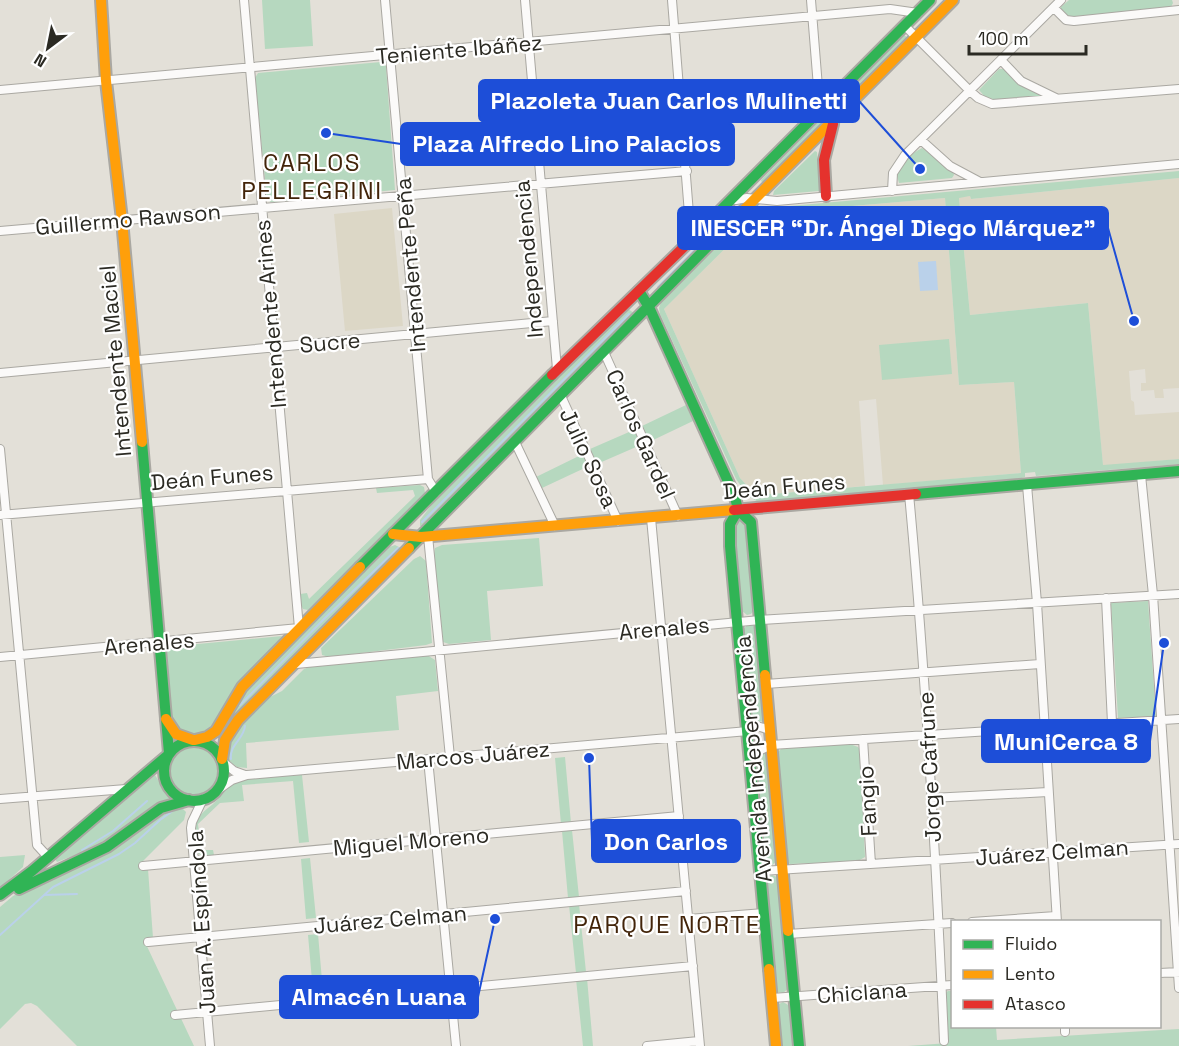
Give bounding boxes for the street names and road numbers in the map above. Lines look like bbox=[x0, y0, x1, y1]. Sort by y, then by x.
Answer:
street label: Teniente Ibáñez bbox=[375, 28, 543, 70]
street label: Intendente Peña bbox=[388, 176, 432, 354]
street label: Independencia bbox=[507, 178, 549, 339]
street label: Guillermo Rawson bbox=[34, 197, 222, 241]
street label: Intendente Arines bbox=[248, 219, 292, 409]
street label: Intendente Maciel bbox=[93, 264, 137, 458]
street label: Sucre bbox=[298, 325, 362, 359]
street label: Carlos Gardel bbox=[600, 365, 682, 503]
street label: Julio Sosa bbox=[554, 403, 624, 513]
street label: Deán Funes bbox=[150, 458, 274, 496]
street label: Deán Funes bbox=[722, 467, 846, 505]
street label: Arenales bbox=[617, 610, 711, 646]
street label: Arenales bbox=[102, 625, 196, 661]
street label: Avenida Independencia bbox=[728, 634, 778, 884]
street label: Jorge Cafrune bbox=[911, 691, 947, 843]
street label: Marcos Juárez bbox=[395, 734, 551, 776]
street label: Fangio bbox=[851, 765, 883, 837]
street label: Miguel Moreno bbox=[332, 820, 490, 862]
street label: Juan A. Espíndola bbox=[181, 829, 221, 1015]
street label: Juárez Celman bbox=[974, 833, 1130, 871]
street label: Juárez Celman bbox=[312, 898, 468, 940]
street label: Chiclana bbox=[816, 975, 908, 1009]

